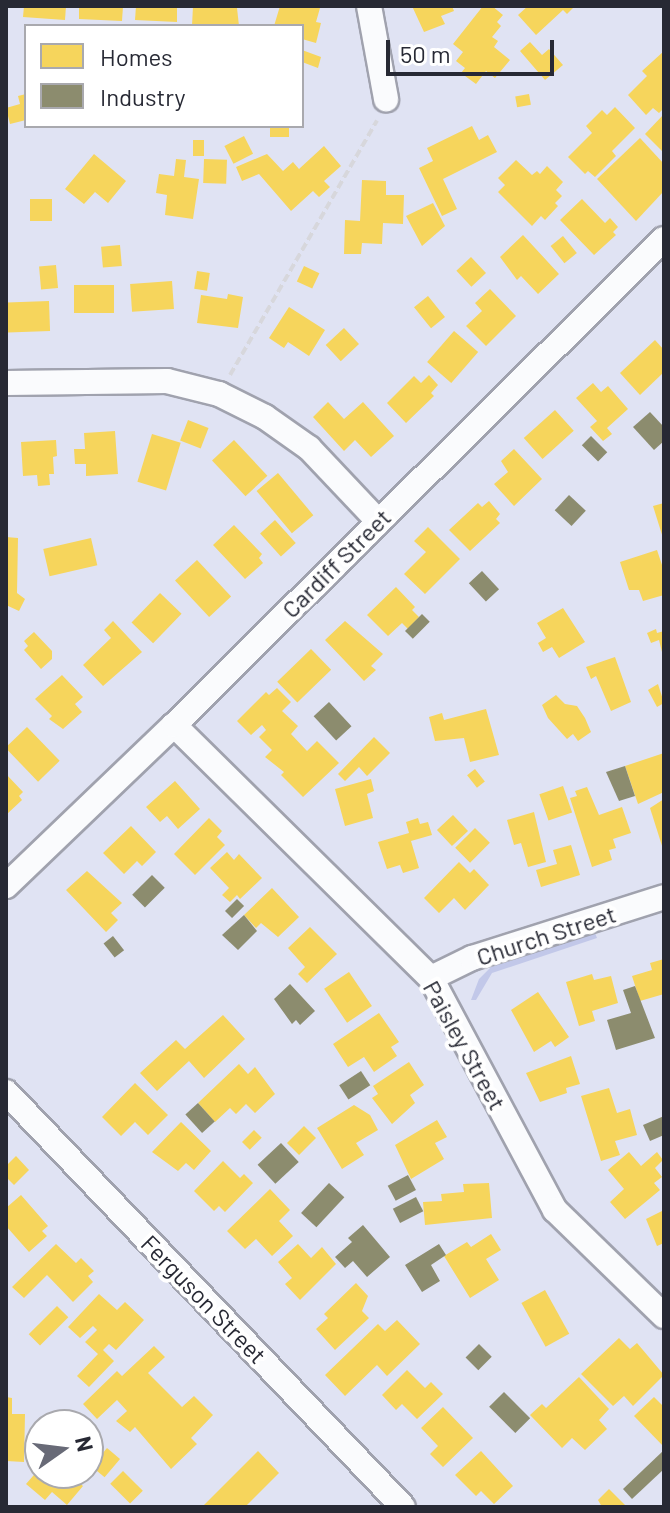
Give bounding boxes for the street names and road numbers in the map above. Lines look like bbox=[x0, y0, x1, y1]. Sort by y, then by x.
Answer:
street label: Cardiff Street bbox=[276, 503, 396, 623]
street label: Church Street bbox=[473, 899, 619, 971]
street label: Paisley Street bbox=[418, 975, 512, 1115]
street label: Ferguson Street bbox=[135, 1229, 273, 1369]

